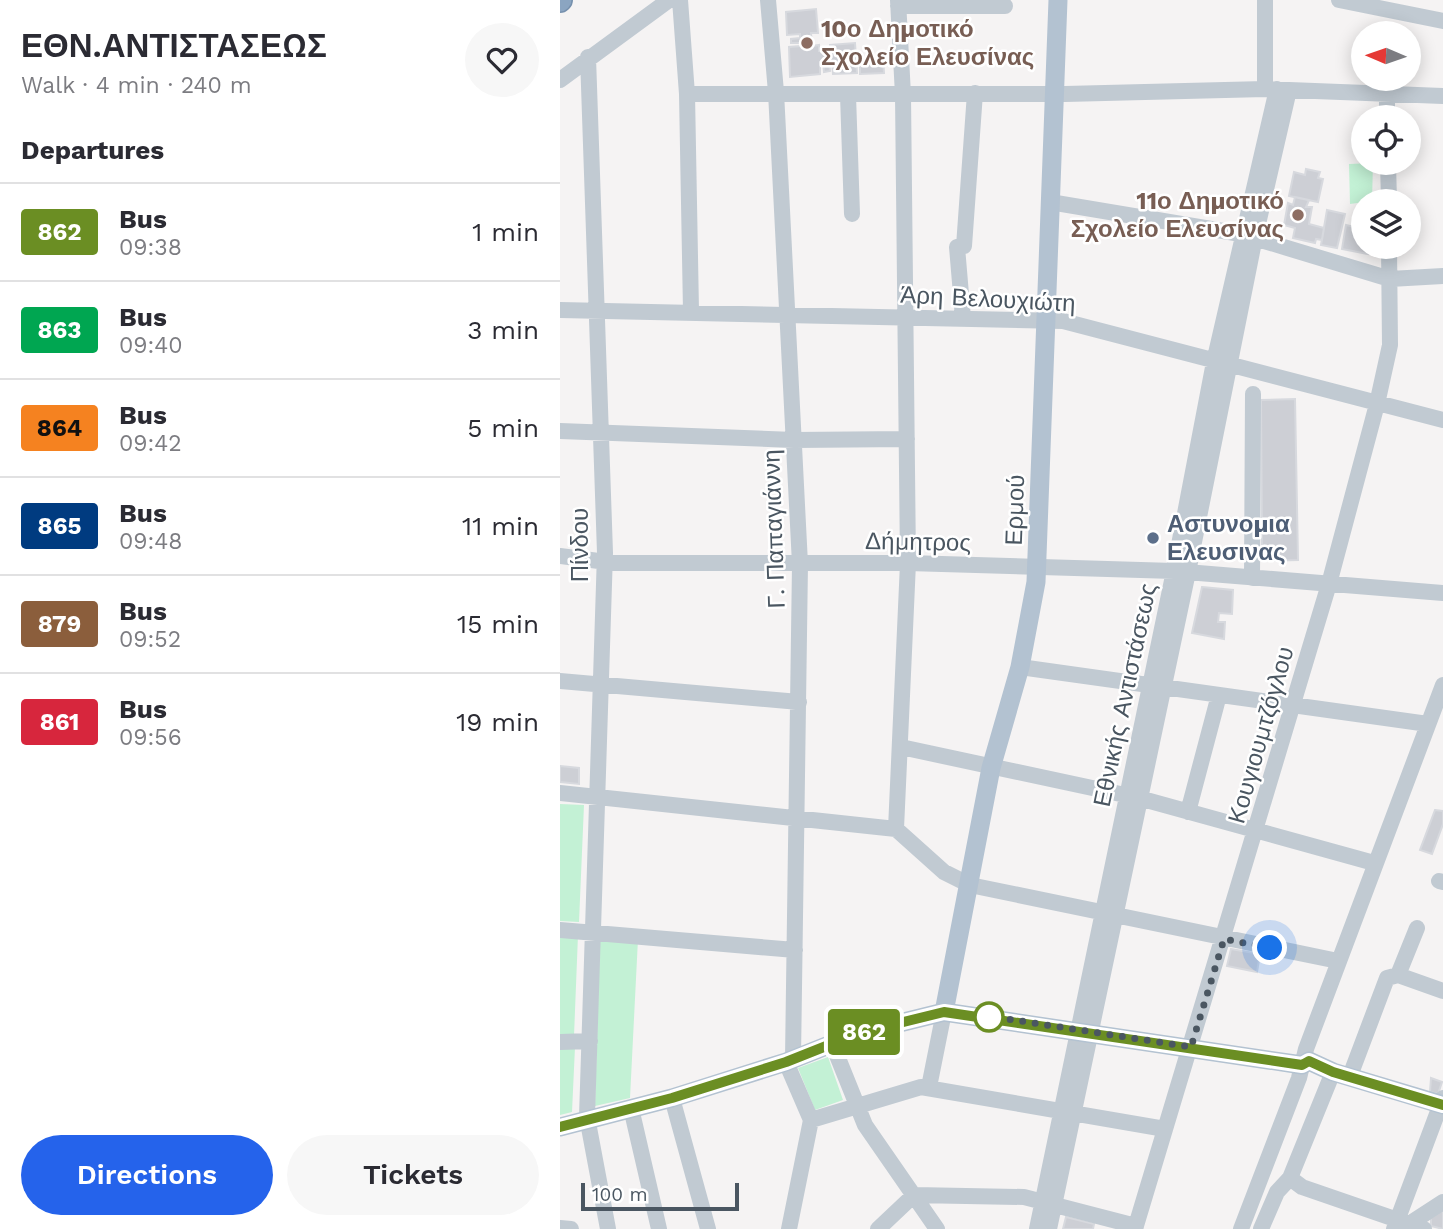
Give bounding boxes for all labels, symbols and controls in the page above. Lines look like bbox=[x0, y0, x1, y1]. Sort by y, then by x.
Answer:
place label: 10ο Δημοτικό Σχολείο Ελευσίνας bbox=[821, 15, 1034, 71]
north arrow bbox=[1351, 21, 1421, 91]
map controls bbox=[1351, 21, 1421, 259]
button: heart bbox=[465, 23, 539, 97]
text: ΕΘΝ.ΑΝΤΙΣΤΑΣΕΩΣ bbox=[21, 26, 327, 65]
marker: 10ο Δημοτικό Σχολείο Ελευσίνας bbox=[799, 35, 815, 51]
text: Walk · 4 min · 240 m bbox=[21, 72, 252, 99]
button: locate bbox=[1351, 105, 1421, 175]
text: Departures bbox=[21, 135, 164, 165]
place label: 11ο Δημοτικό Σχολείο Ελευσίνας bbox=[1071, 187, 1284, 243]
button: layers bbox=[1351, 189, 1421, 259]
text: Bus bbox=[119, 204, 167, 234]
marker: 11ο Δημοτικό Σχολείο Ελευσίνας bbox=[1290, 207, 1306, 223]
text: 1 min bbox=[472, 217, 539, 247]
text: 862 bbox=[37, 218, 82, 246]
text: 09:38 bbox=[119, 234, 182, 261]
street label: Άρη Βελουχιώτη bbox=[900, 280, 1076, 318]
text: Bus bbox=[119, 302, 167, 332]
text: 3 min bbox=[467, 315, 539, 345]
text: 863 bbox=[37, 316, 82, 344]
text: 09:40 bbox=[119, 332, 183, 359]
text: Bus bbox=[119, 400, 167, 430]
text: 5 min bbox=[467, 413, 539, 443]
text: 864 bbox=[37, 414, 82, 442]
text: 09:42 bbox=[119, 430, 182, 457]
street label: Γ. Παπαγιάννη bbox=[757, 449, 791, 609]
street label: Ερμού bbox=[1000, 474, 1030, 546]
text: Bus bbox=[119, 498, 167, 528]
street label: Πίνδου bbox=[566, 508, 594, 582]
place label: Αστυνομια Ελευσινας bbox=[1167, 510, 1290, 566]
text: 11 min bbox=[462, 511, 539, 541]
text: 865 bbox=[38, 512, 81, 540]
street label: Δήμητρος bbox=[865, 527, 971, 557]
text: 09:48 bbox=[119, 528, 183, 555]
marker: Αστυνομια Ελευσινας bbox=[1145, 530, 1161, 546]
street label: Εθνικής Αντιστάσεως bbox=[1088, 581, 1162, 809]
text: Bus bbox=[119, 596, 167, 626]
text: 15 min bbox=[457, 609, 539, 639]
text: 879 bbox=[38, 610, 81, 638]
text: 09:52 bbox=[119, 626, 181, 653]
street label: Κουγιουμτζόγλου bbox=[1222, 643, 1300, 827]
text: Bus bbox=[119, 694, 167, 724]
text: 19 min bbox=[456, 707, 539, 737]
text: 861 bbox=[40, 708, 79, 736]
text: 09:56 bbox=[119, 724, 182, 751]
your location bbox=[1252, 930, 1287, 965]
unlabelled marker bbox=[974, 1002, 1004, 1032]
line badge: 862 bbox=[824, 1009, 904, 1055]
text: 862 bbox=[842, 1018, 886, 1046]
button: Directions bbox=[21, 1135, 273, 1215]
button: Tickets bbox=[287, 1135, 539, 1215]
scale bar bbox=[581, 1180, 738, 1212]
text: 100 m bbox=[592, 1183, 648, 1206]

